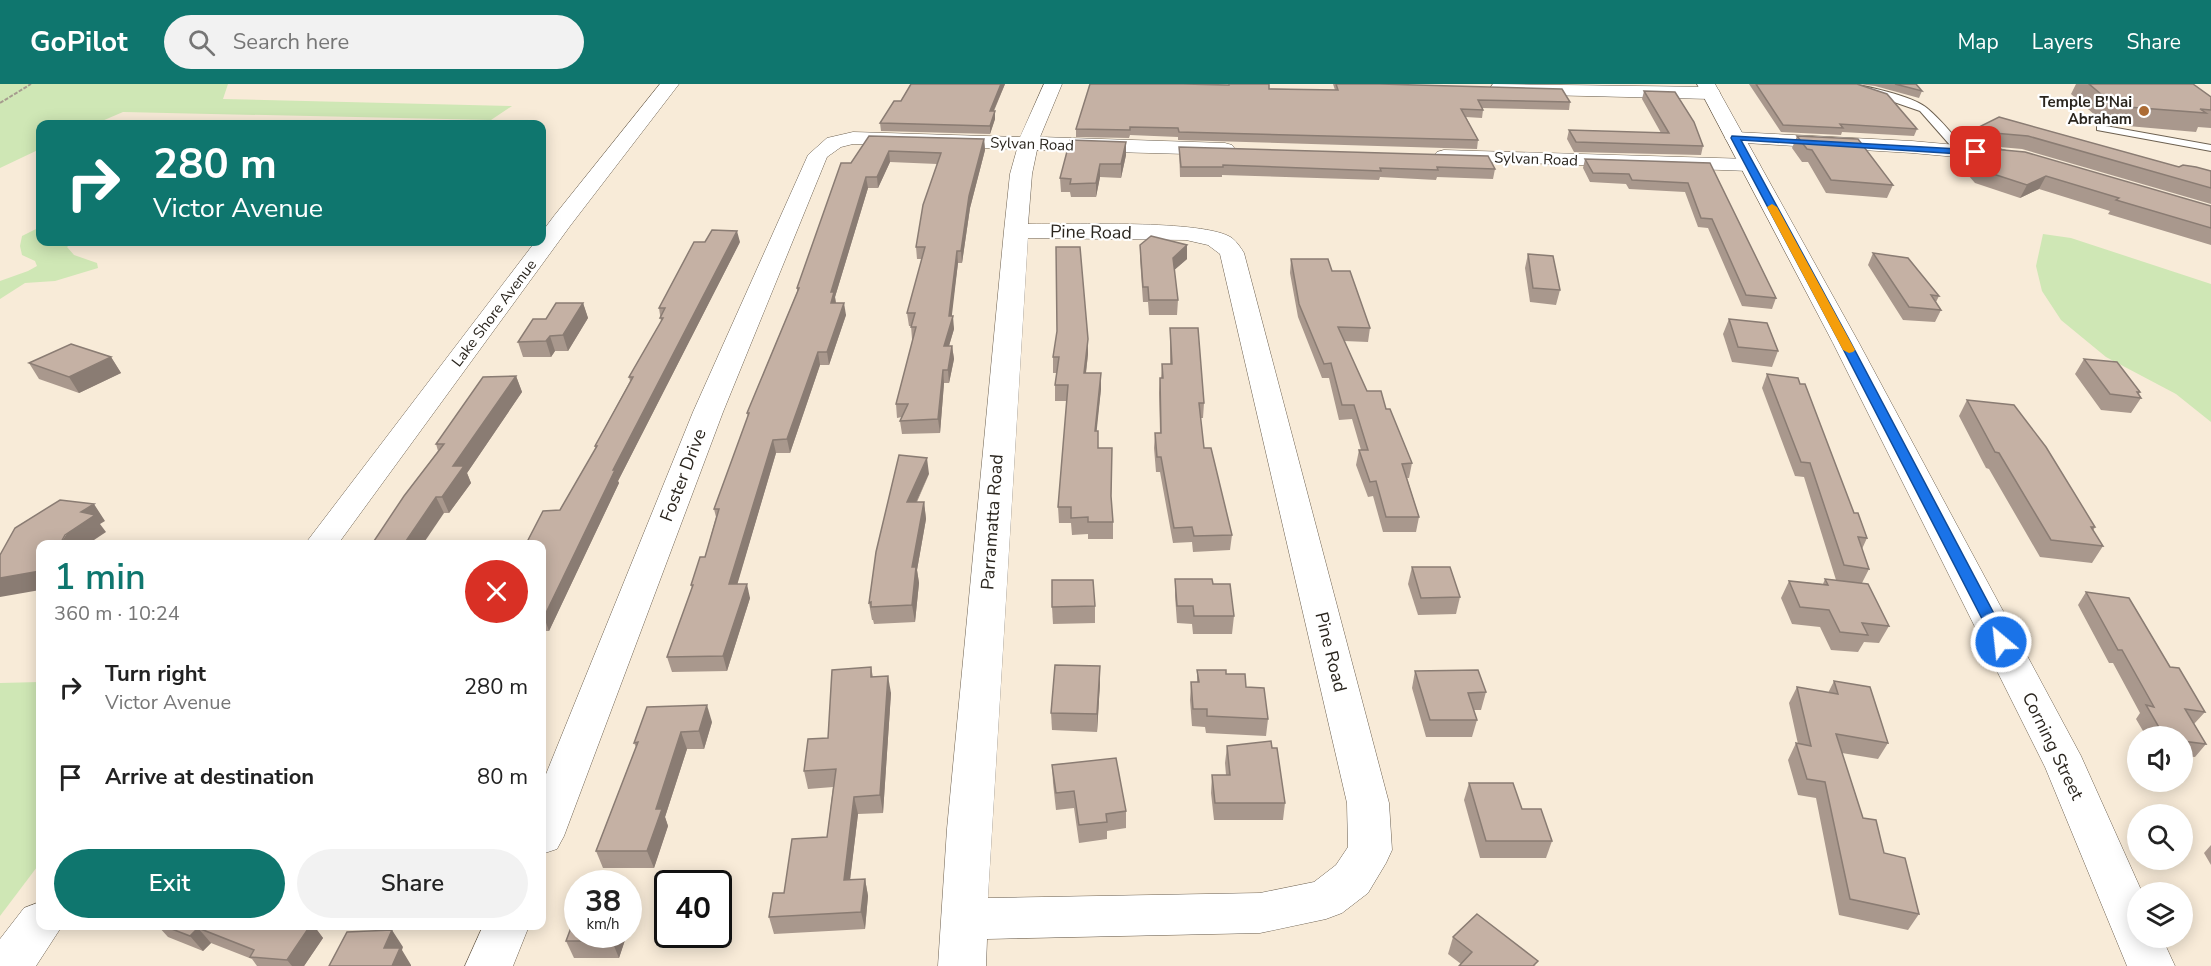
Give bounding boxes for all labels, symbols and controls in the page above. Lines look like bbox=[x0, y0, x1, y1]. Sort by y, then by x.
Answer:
search box bbox=[164, 15, 584, 69]
text: GoPilot bbox=[30, 23, 128, 61]
icon: search bbox=[185, 26, 218, 59]
text: Search here bbox=[233, 27, 349, 57]
text: Map bbox=[1957, 28, 1999, 56]
text: Layers bbox=[2032, 28, 2093, 56]
text: Share bbox=[2126, 28, 2181, 56]
place label: Temple B'Nai Abraham bbox=[2039, 92, 2132, 129]
marker: Temple B'Nai Abraham bbox=[2137, 104, 2151, 118]
pin bbox=[1950, 126, 2001, 177]
street label: Sylvan Road bbox=[990, 133, 1074, 155]
icon: arrive bbox=[1959, 135, 1992, 168]
text: 280 m bbox=[153, 136, 277, 193]
icon: right bbox=[54, 144, 132, 222]
street label: Sylvan Road bbox=[1494, 148, 1578, 170]
text: Victor Avenue bbox=[153, 190, 323, 227]
street label: Pine Road bbox=[1050, 219, 1132, 245]
street label: Lake Shore Avenue bbox=[447, 255, 541, 371]
street label: Foster Drive bbox=[654, 425, 712, 525]
street label: Parramatta Road bbox=[975, 453, 1009, 591]
text: 1 min bbox=[54, 553, 146, 602]
button: close bbox=[465, 560, 528, 623]
text: 360 m · 10:24 bbox=[54, 600, 180, 627]
street label: Pine Road bbox=[1309, 609, 1353, 695]
position arrow bbox=[1969, 610, 2033, 674]
text: Turn right bbox=[105, 659, 206, 689]
icon: right bbox=[54, 671, 87, 704]
text: 280 m bbox=[464, 672, 528, 702]
street label: Corning Street bbox=[2017, 688, 2090, 804]
text: Victor Avenue bbox=[105, 689, 231, 716]
map controls bbox=[2127, 726, 2193, 948]
button: sound bbox=[2127, 726, 2193, 792]
icon: arrive bbox=[54, 761, 87, 794]
text: Arrive at destination bbox=[105, 762, 314, 792]
text: 80 m bbox=[477, 762, 528, 792]
button: search bbox=[2127, 804, 2193, 870]
button: Exit bbox=[54, 849, 285, 918]
button: Share bbox=[297, 849, 528, 918]
speed limit sign: 40 bbox=[654, 870, 732, 948]
text: 38 bbox=[585, 881, 621, 922]
button: layers bbox=[2127, 882, 2193, 948]
text: km/h bbox=[586, 914, 620, 934]

